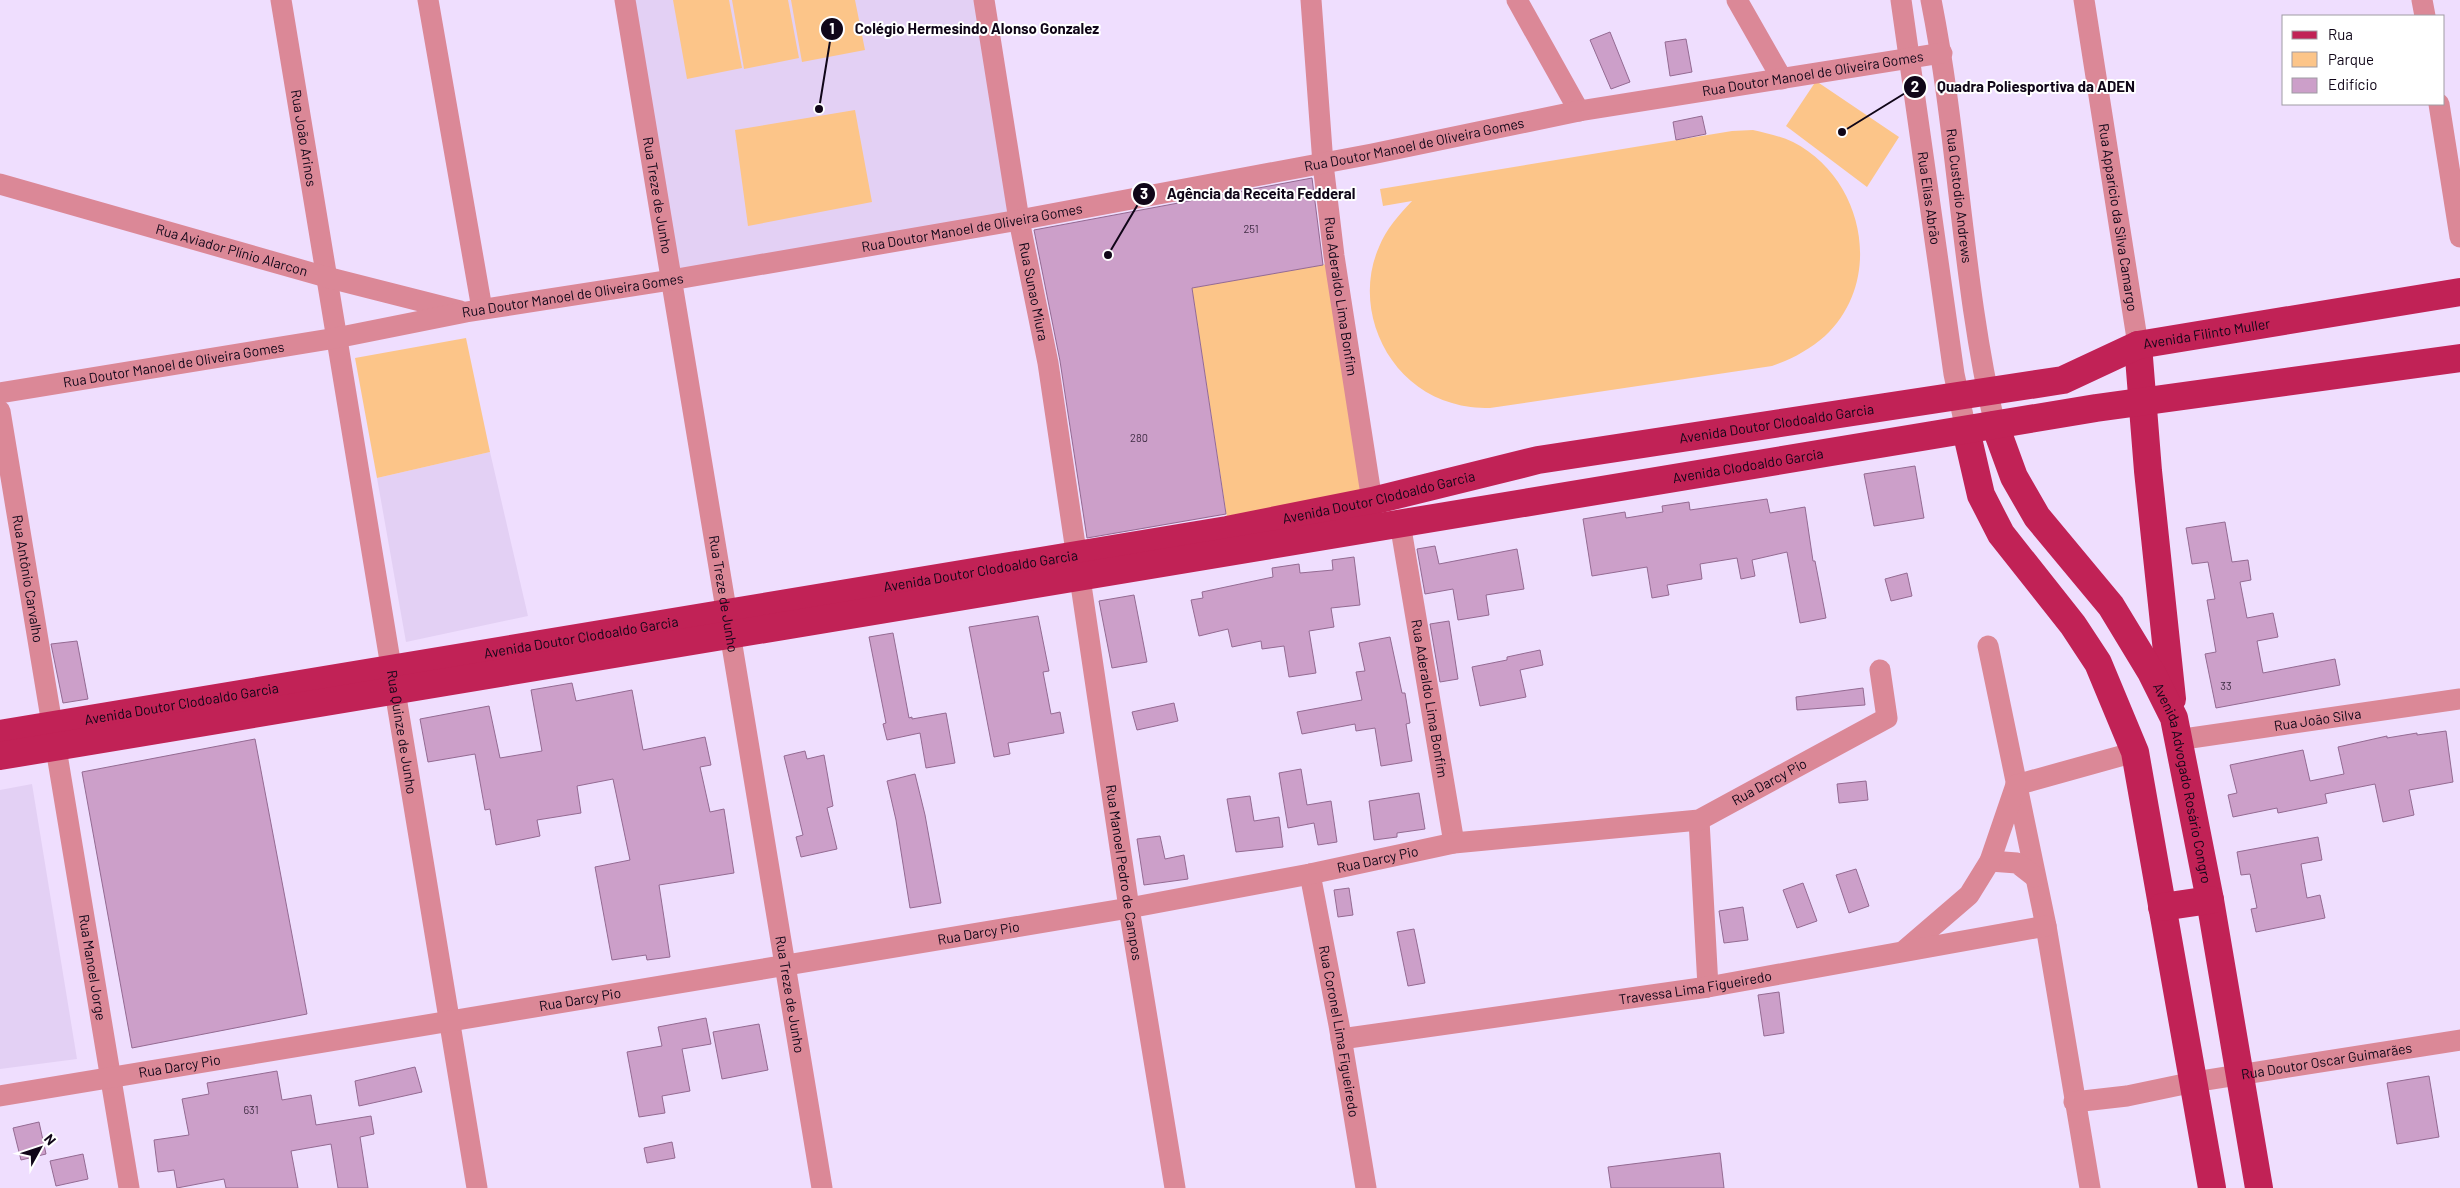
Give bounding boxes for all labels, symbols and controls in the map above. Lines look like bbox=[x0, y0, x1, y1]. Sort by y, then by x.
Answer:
callout: Colégio Hermesindo Alonso Gonzalez bbox=[819, 14, 1109, 44]
legend bbox=[2282, 15, 2445, 105]
text: 1 bbox=[829, 19, 835, 37]
text: Colégio Hermesindo Alonso Gonzalez bbox=[855, 19, 1099, 37]
text: Rua bbox=[2328, 25, 2353, 43]
street label: Rua Doutor Manoel de Oliveira Gomes bbox=[1701, 47, 1925, 99]
text: Parque bbox=[2328, 50, 2374, 68]
callout: Quadra Poliesportiva da ADEN bbox=[1902, 72, 2145, 102]
text: Edifício bbox=[2328, 75, 2377, 93]
text: 2 bbox=[1911, 77, 1919, 95]
text: Quadra Poliesportiva da ADEN bbox=[1937, 77, 2135, 95]
street label: Rua João Arinos bbox=[288, 88, 321, 188]
street label: Rua Doutor Manoel de Oliveira Gomes bbox=[1303, 114, 1526, 174]
street label: Rua Apparício da Silva Camargo bbox=[2095, 122, 2142, 312]
street label: Rua Custodio Andrews bbox=[1943, 128, 1976, 264]
street label: Rua Treze de Junho bbox=[640, 135, 676, 255]
street label: Rua Elias Abrão bbox=[1915, 150, 1945, 246]
callout: Agência da Receita Fedderal bbox=[1132, 179, 1366, 209]
text: 3 bbox=[1140, 184, 1148, 202]
text: Agência da Receita Fedderal bbox=[1167, 184, 1355, 202]
street label: Rua Doutor Manoel de Oliveira Gomes bbox=[860, 199, 1084, 255]
street label: Rua Aderaldo Lima Bonfim bbox=[1321, 216, 1361, 377]
street label: Rua Aviador Plínio Alarcon bbox=[154, 220, 310, 279]
house number: 251 bbox=[1243, 222, 1259, 235]
street label: Rua Sunao Miura bbox=[1016, 241, 1052, 342]
street label: Rua Doutor Manoel de Oliveira Gomes bbox=[461, 269, 685, 321]
street label: Avenida Filinto Muller bbox=[2142, 314, 2271, 352]
street label: Rua Doutor Manoel de Oliveira Gomes bbox=[62, 338, 286, 391]
street label: Avenida Doutor Clodoaldo Garcia bbox=[1678, 400, 1875, 446]
house number: 280 bbox=[1130, 431, 1148, 444]
street label: Avenida Clodoaldo Garcia bbox=[1671, 444, 1825, 486]
street label: Avenida Doutor Clodoaldo Garcia bbox=[1281, 467, 1477, 527]
street label: Rua Antônio Carvalho bbox=[9, 514, 47, 644]
street label: Rua Treze de Junho bbox=[706, 534, 742, 654]
street label: Avenida Doutor Clodoaldo Garcia bbox=[882, 546, 1079, 595]
street label: Avenida Doutor Clodoaldo Garcia bbox=[482, 612, 679, 661]
street label: Rua Aderaldo Lima Bonfim bbox=[1408, 618, 1452, 779]
street label: Rua Quinze de Junho bbox=[384, 669, 421, 795]
street label: Avenida Doutor Clodoaldo Garcia bbox=[83, 679, 280, 728]
house number: 33 bbox=[2220, 679, 2232, 692]
street label: Avenida Advogado Rosário Congro bbox=[2150, 680, 2216, 885]
street label: Rua João Silva bbox=[2273, 704, 2362, 734]
street label: Rua Darcy Pio bbox=[1729, 754, 1809, 809]
street label: Rua Manoel Pedro de Campos bbox=[1103, 784, 1147, 962]
street label: Rua Darcy Pio bbox=[1335, 842, 1420, 876]
street label: Rua Manoel Jorge bbox=[76, 913, 110, 1022]
street label: Rua Darcy Pio bbox=[936, 917, 1021, 948]
street label: Rua Treze de Junho bbox=[772, 935, 808, 1054]
street label: Rua Coronel Lima Figueiredo bbox=[1316, 944, 1363, 1118]
street label: Travessa Lima Figueiredo bbox=[1618, 967, 1773, 1008]
street label: Rua Darcy Pio bbox=[538, 984, 622, 1014]
street label: Rua Doutor Oscar Guimarães bbox=[2240, 1039, 2413, 1082]
street label: Rua Darcy Pio bbox=[137, 1050, 222, 1081]
house number: 631 bbox=[243, 1103, 259, 1116]
north arrow bbox=[15, 1123, 65, 1173]
text: N bbox=[41, 1130, 60, 1148]

